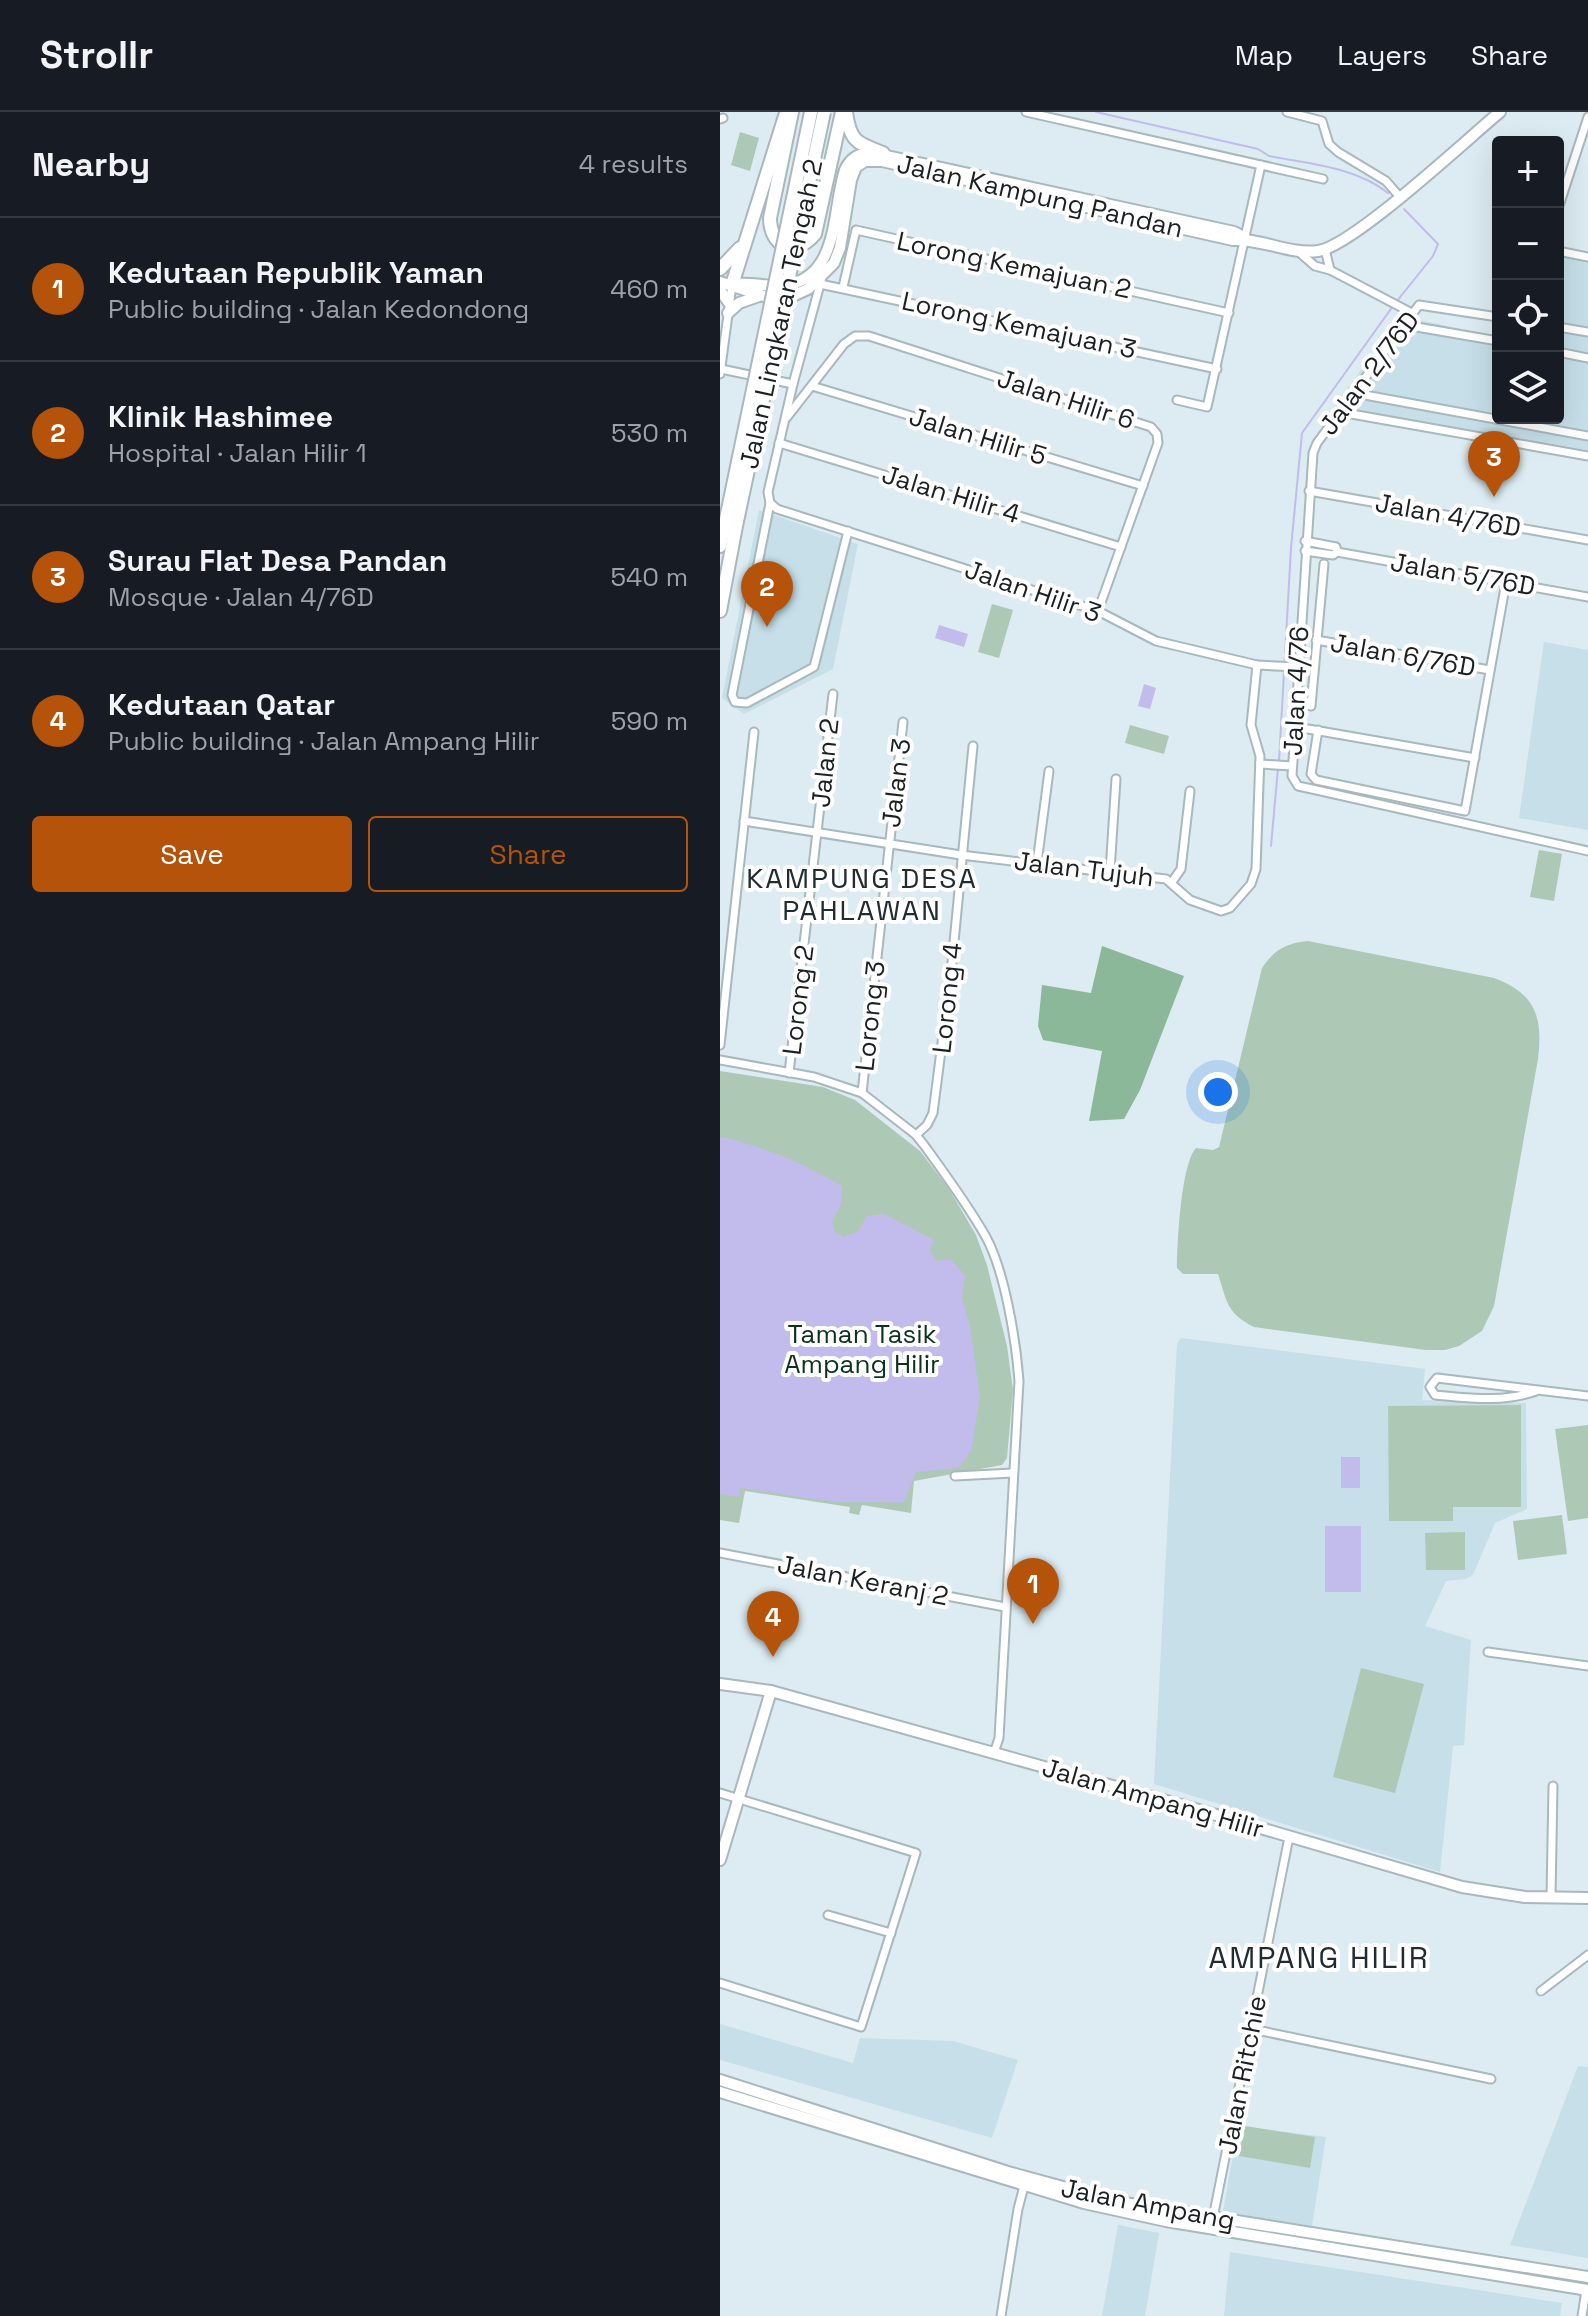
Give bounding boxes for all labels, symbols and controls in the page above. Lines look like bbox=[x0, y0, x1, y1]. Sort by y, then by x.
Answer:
text: Strollr bbox=[40, 31, 153, 79]
text: Map bbox=[1235, 37, 1293, 73]
text: Layers bbox=[1337, 37, 1427, 73]
text: Share bbox=[1471, 37, 1548, 73]
map controls bbox=[1492, 136, 1564, 424]
button: + bbox=[1492, 136, 1564, 208]
text: Nearby bbox=[32, 143, 150, 186]
text: 4 results bbox=[579, 147, 688, 181]
street label: Jalan Kampung Pandan bbox=[894, 147, 1186, 245]
street label: Jalan Lingkaran Tengah 2 bbox=[732, 156, 830, 472]
button: − bbox=[1492, 208, 1564, 280]
street label: Lorong Kemajuan 2 bbox=[894, 224, 1134, 306]
text: Kedutaan Republik Yaman bbox=[108, 253, 484, 292]
text: 1 bbox=[52, 272, 64, 306]
text: 460 m bbox=[610, 272, 688, 306]
button: locate bbox=[1492, 280, 1564, 352]
street label: Lorong Kemajuan 3 bbox=[899, 284, 1139, 366]
text: Public building · Jalan Kedondong bbox=[108, 292, 529, 326]
street label: Jalan 2/76D bbox=[1311, 304, 1427, 442]
button: layers bbox=[1492, 352, 1564, 424]
street label: Jalan Hilir 6 bbox=[993, 361, 1139, 437]
text: Klinik Hashimee bbox=[108, 397, 333, 436]
street label: Jalan Hilir 5 bbox=[905, 399, 1051, 473]
text: 2 bbox=[50, 416, 66, 450]
text: 530 m bbox=[611, 416, 688, 450]
pin: 3 bbox=[1468, 431, 1520, 497]
text: Hospital · Jalan Hilir 1 bbox=[108, 436, 367, 470]
street label: Jalan Hilir 4 bbox=[878, 457, 1024, 531]
street label: Jalan 4/76D bbox=[1373, 485, 1523, 545]
text: Surau Flat Desa Pandan bbox=[108, 541, 447, 580]
street label: Jalan 5/76D bbox=[1388, 545, 1538, 603]
street label: Jalan Hilir 3 bbox=[960, 552, 1106, 630]
text: 3 bbox=[50, 560, 66, 594]
text: 540 m bbox=[610, 560, 688, 594]
pin: 2 bbox=[741, 561, 793, 627]
text: Mosque · Jalan 4/76D bbox=[108, 580, 374, 614]
street label: Jalan 4/76 bbox=[1276, 625, 1316, 757]
street label: Jalan 6/76D bbox=[1328, 626, 1478, 684]
text: Kedutaan Qatar bbox=[108, 685, 335, 724]
text: 4 bbox=[50, 704, 66, 738]
text: 590 m bbox=[611, 704, 688, 738]
street label: Jalan 2 bbox=[803, 717, 847, 809]
text: Public building · Jalan Ampang Hilir bbox=[108, 724, 540, 758]
street label: Jalan 3 bbox=[874, 737, 918, 829]
button: Save bbox=[32, 816, 352, 892]
button: Share bbox=[368, 816, 688, 892]
street label: Jalan Tujuh bbox=[1012, 844, 1156, 894]
district label: KAMPUNG DESA PAHLAWAN bbox=[746, 860, 978, 928]
street label: Lorong 4 bbox=[924, 941, 970, 1055]
street label: Lorong 2 bbox=[774, 943, 822, 1057]
street label: Lorong 3 bbox=[847, 959, 893, 1073]
your location bbox=[1198, 1072, 1238, 1112]
park label: Taman Tasik Ampang Hilir bbox=[784, 1317, 940, 1381]
street label: Jalan Keranj 2 bbox=[775, 1547, 951, 1613]
pin: 1 bbox=[1007, 1558, 1059, 1624]
pin: 4 bbox=[747, 1591, 799, 1657]
street label: Jalan Ampang Hilir bbox=[1038, 1750, 1268, 1846]
district label: AMPANG HILIR bbox=[1208, 1938, 1430, 1977]
street label: Jalan Ritchie bbox=[1210, 1993, 1274, 2157]
street label: Jalan Ampang bbox=[1058, 2170, 1238, 2238]

